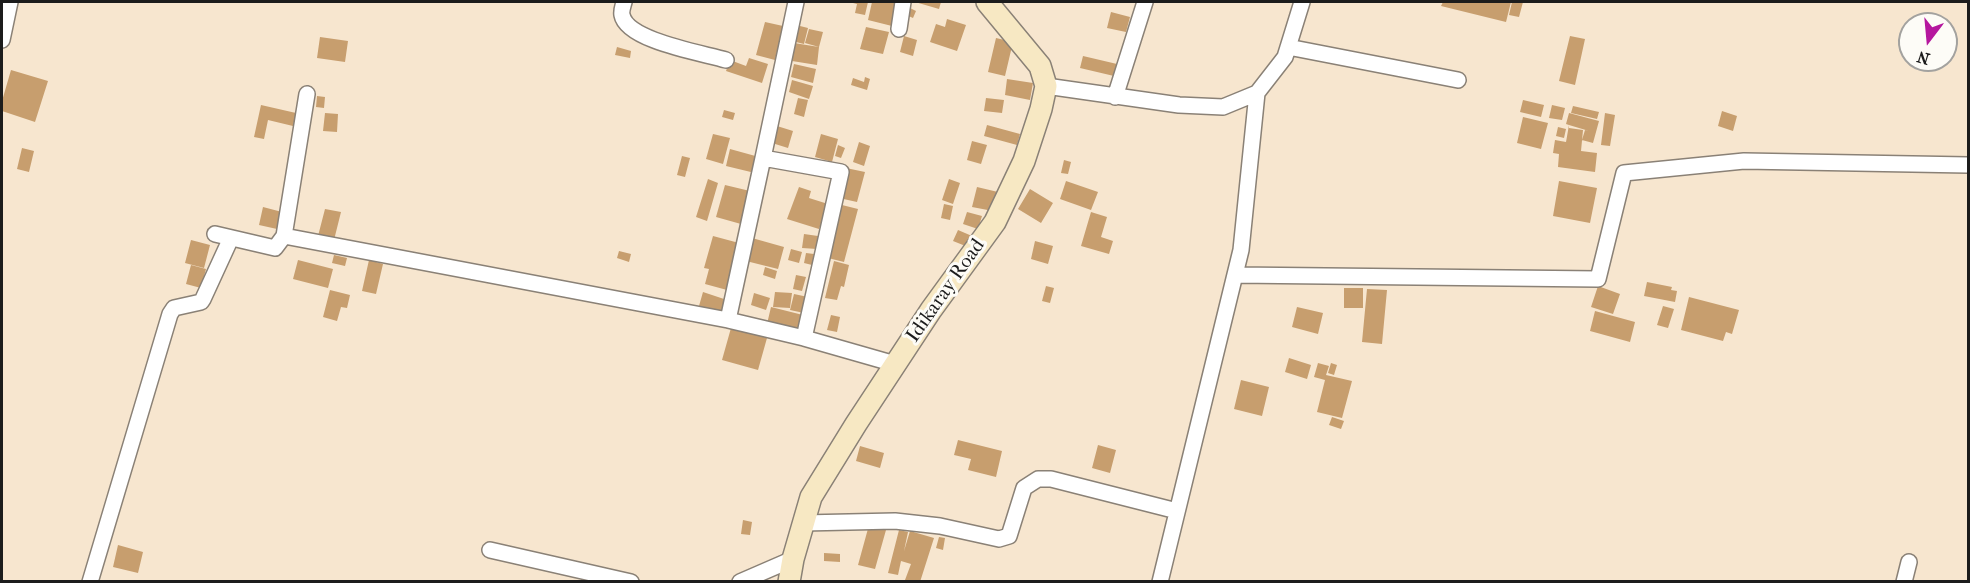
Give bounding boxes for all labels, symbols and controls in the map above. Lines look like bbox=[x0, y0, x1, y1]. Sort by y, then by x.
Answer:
north arrow bbox=[1898, 12, 1958, 72]
text: N bbox=[1915, 47, 1932, 69]
street label: Idikaray Road bbox=[902, 235, 990, 347]

